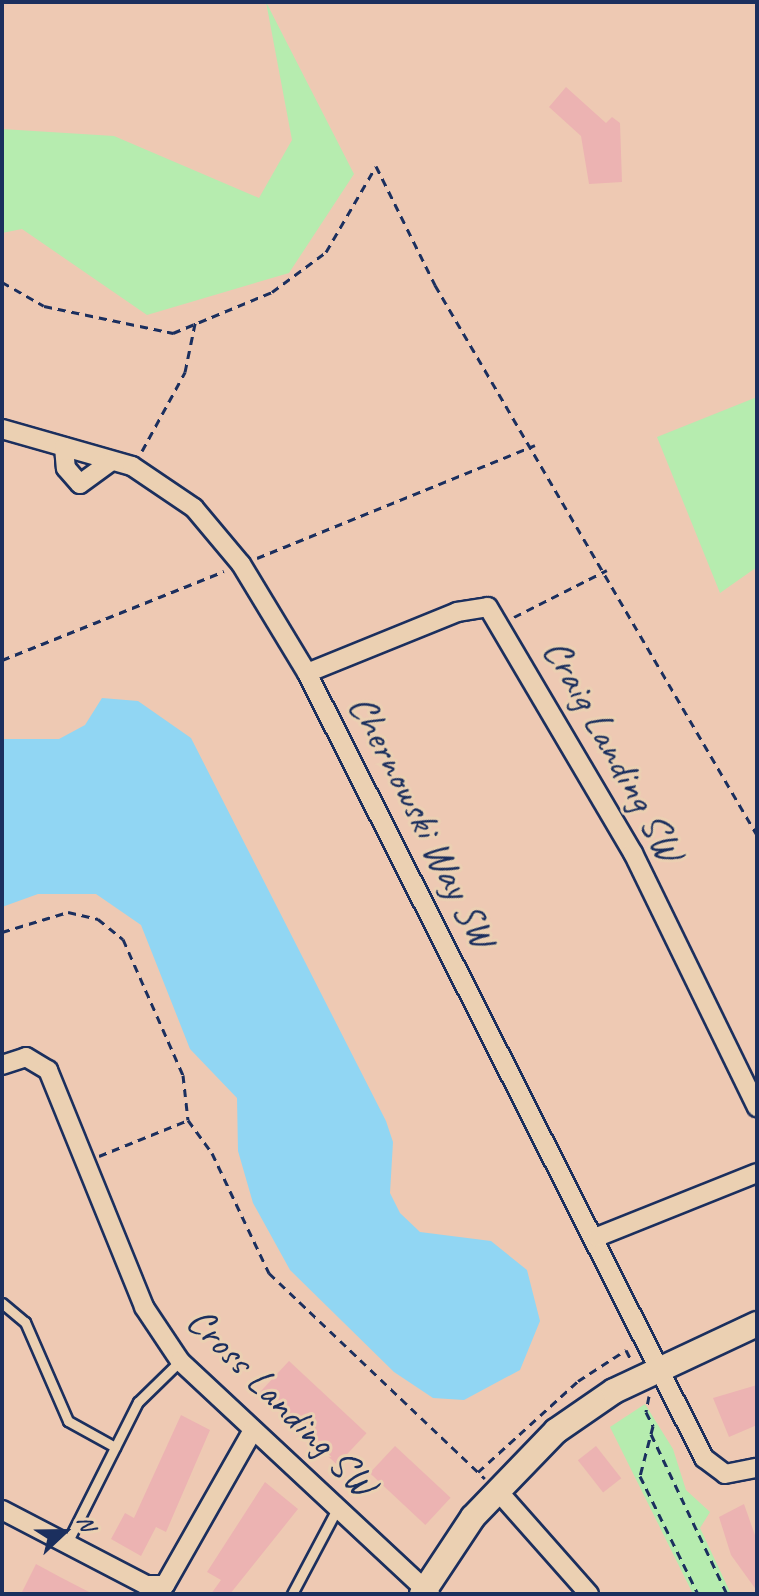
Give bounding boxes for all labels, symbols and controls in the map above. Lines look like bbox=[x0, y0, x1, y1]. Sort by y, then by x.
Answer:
street label: Craig Landing SW bbox=[533, 630, 695, 870]
street label: Chernowski Way SW bbox=[338, 685, 508, 957]
street label: Cross Landing SW bbox=[176, 1296, 388, 1508]
north arrow bbox=[24, 1492, 104, 1572]
text: N bbox=[71, 1511, 102, 1535]

